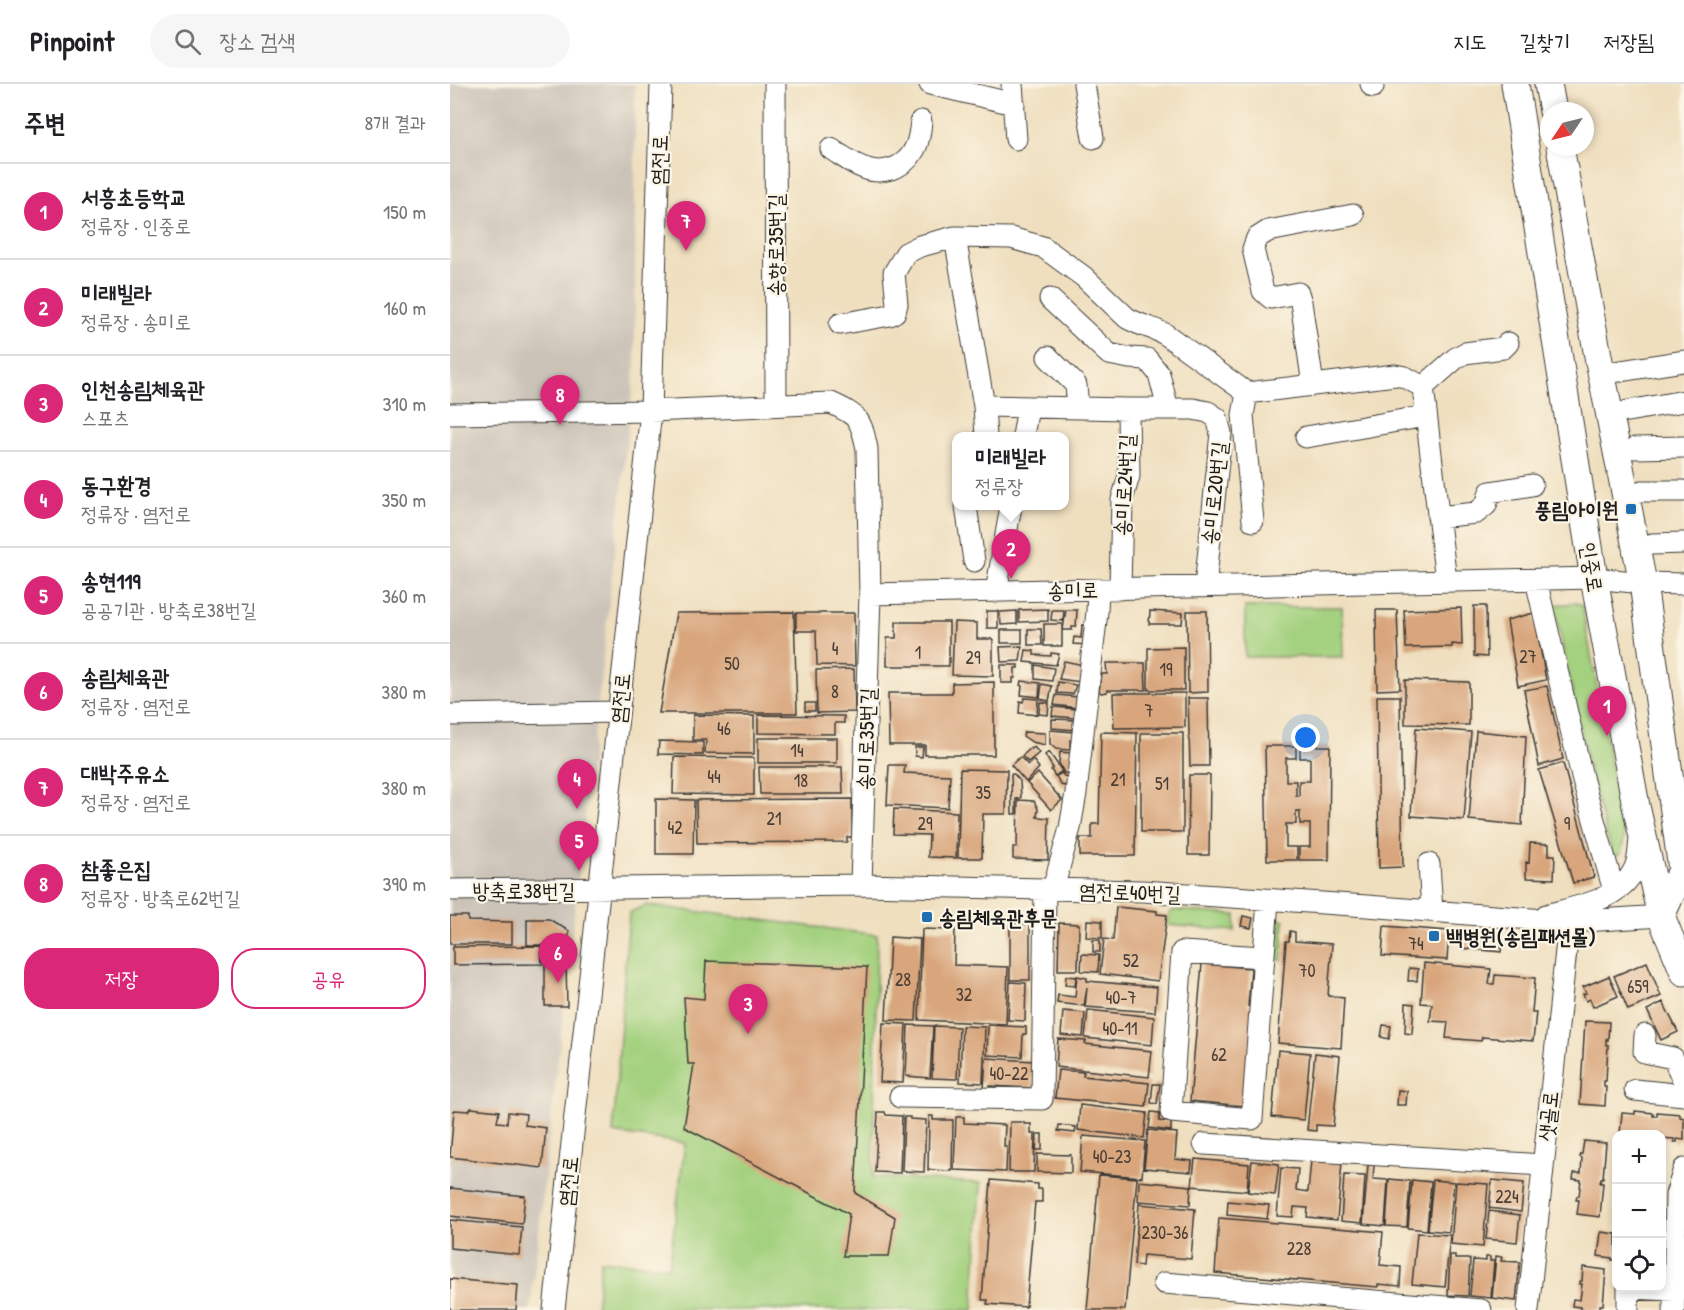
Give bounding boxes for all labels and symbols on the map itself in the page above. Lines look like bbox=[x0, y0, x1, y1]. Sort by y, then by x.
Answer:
north arrow bbox=[1540, 102, 1594, 156]
street label: 염전로 bbox=[644, 134, 674, 186]
street label: 송향로35번길 bbox=[761, 194, 790, 296]
pin: 7 bbox=[666, 202, 706, 251]
pin: 8 bbox=[540, 376, 580, 425]
street label: 송미로24번길 bbox=[1107, 433, 1141, 537]
street label: 송미로20번길 bbox=[1194, 440, 1234, 546]
place label: 풍림아이원 bbox=[1535, 495, 1619, 524]
marker: 풍림아이원 bbox=[1624, 502, 1638, 516]
pin: 2 bbox=[992, 530, 1030, 579]
street label: 인중로 bbox=[1574, 540, 1610, 594]
street label: 송미로 bbox=[1047, 575, 1099, 605]
house number: 4 bbox=[832, 636, 839, 661]
house number: 1 bbox=[915, 640, 921, 665]
house number: 27 bbox=[1519, 644, 1537, 669]
house number: 29 bbox=[965, 645, 981, 670]
house number: 50 bbox=[724, 651, 740, 676]
house number: 19 bbox=[1159, 657, 1173, 682]
street label: 염전로 bbox=[603, 671, 637, 725]
house number: 8 bbox=[831, 679, 839, 704]
pin: 1 bbox=[1588, 686, 1626, 736]
street label: 송미로35번길 bbox=[850, 687, 882, 791]
house number: 7 bbox=[1145, 698, 1154, 723]
house number: 46 bbox=[717, 716, 731, 741]
your location bbox=[1291, 723, 1320, 752]
house number: 14 bbox=[790, 738, 804, 763]
pin: 4 bbox=[558, 760, 596, 809]
house number: 44 bbox=[707, 764, 721, 789]
house number: 21 bbox=[1111, 767, 1125, 792]
house number: 18 bbox=[794, 768, 808, 793]
house number: 51 bbox=[1155, 771, 1169, 796]
house number: 35 bbox=[975, 780, 991, 805]
house number: 21 bbox=[767, 806, 781, 831]
house number: 29 bbox=[917, 811, 933, 836]
house number: 9 bbox=[1564, 811, 1571, 836]
house number: 42 bbox=[667, 815, 683, 840]
pin: 5 bbox=[560, 822, 598, 871]
street label: 방축로38번길 bbox=[473, 876, 576, 905]
street label: 염전로40번길 bbox=[1079, 876, 1181, 908]
place label: 송림체육관후문 bbox=[939, 903, 1057, 932]
marker: 송림체육관후문 bbox=[920, 910, 934, 924]
place label: 백병원(송림패션몰) bbox=[1446, 922, 1596, 951]
marker: 백병원(송림패션몰) bbox=[1427, 929, 1441, 943]
house number: 74 bbox=[1408, 931, 1424, 956]
pin: 6 bbox=[538, 934, 578, 983]
house number: 52 bbox=[1123, 948, 1140, 973]
house number: 70 bbox=[1299, 958, 1315, 983]
house number: 28 bbox=[895, 967, 911, 992]
house number: 659 bbox=[1627, 974, 1649, 999]
house number: 32 bbox=[956, 982, 973, 1007]
pin: 3 bbox=[728, 984, 768, 1034]
house number: 40-7 bbox=[1106, 985, 1137, 1010]
house number: 40-11 bbox=[1102, 1016, 1138, 1041]
house number: 62 bbox=[1211, 1042, 1227, 1067]
house number: 40-22 bbox=[990, 1061, 1029, 1086]
street label: 샛골로 bbox=[1531, 1089, 1565, 1143]
house number: 40-23 bbox=[1093, 1144, 1131, 1169]
street label: 염전로 bbox=[551, 1154, 585, 1208]
house number: 224 bbox=[1495, 1184, 1519, 1209]
house number: 230-36 bbox=[1141, 1220, 1189, 1245]
house number: 228 bbox=[1287, 1236, 1312, 1261]

